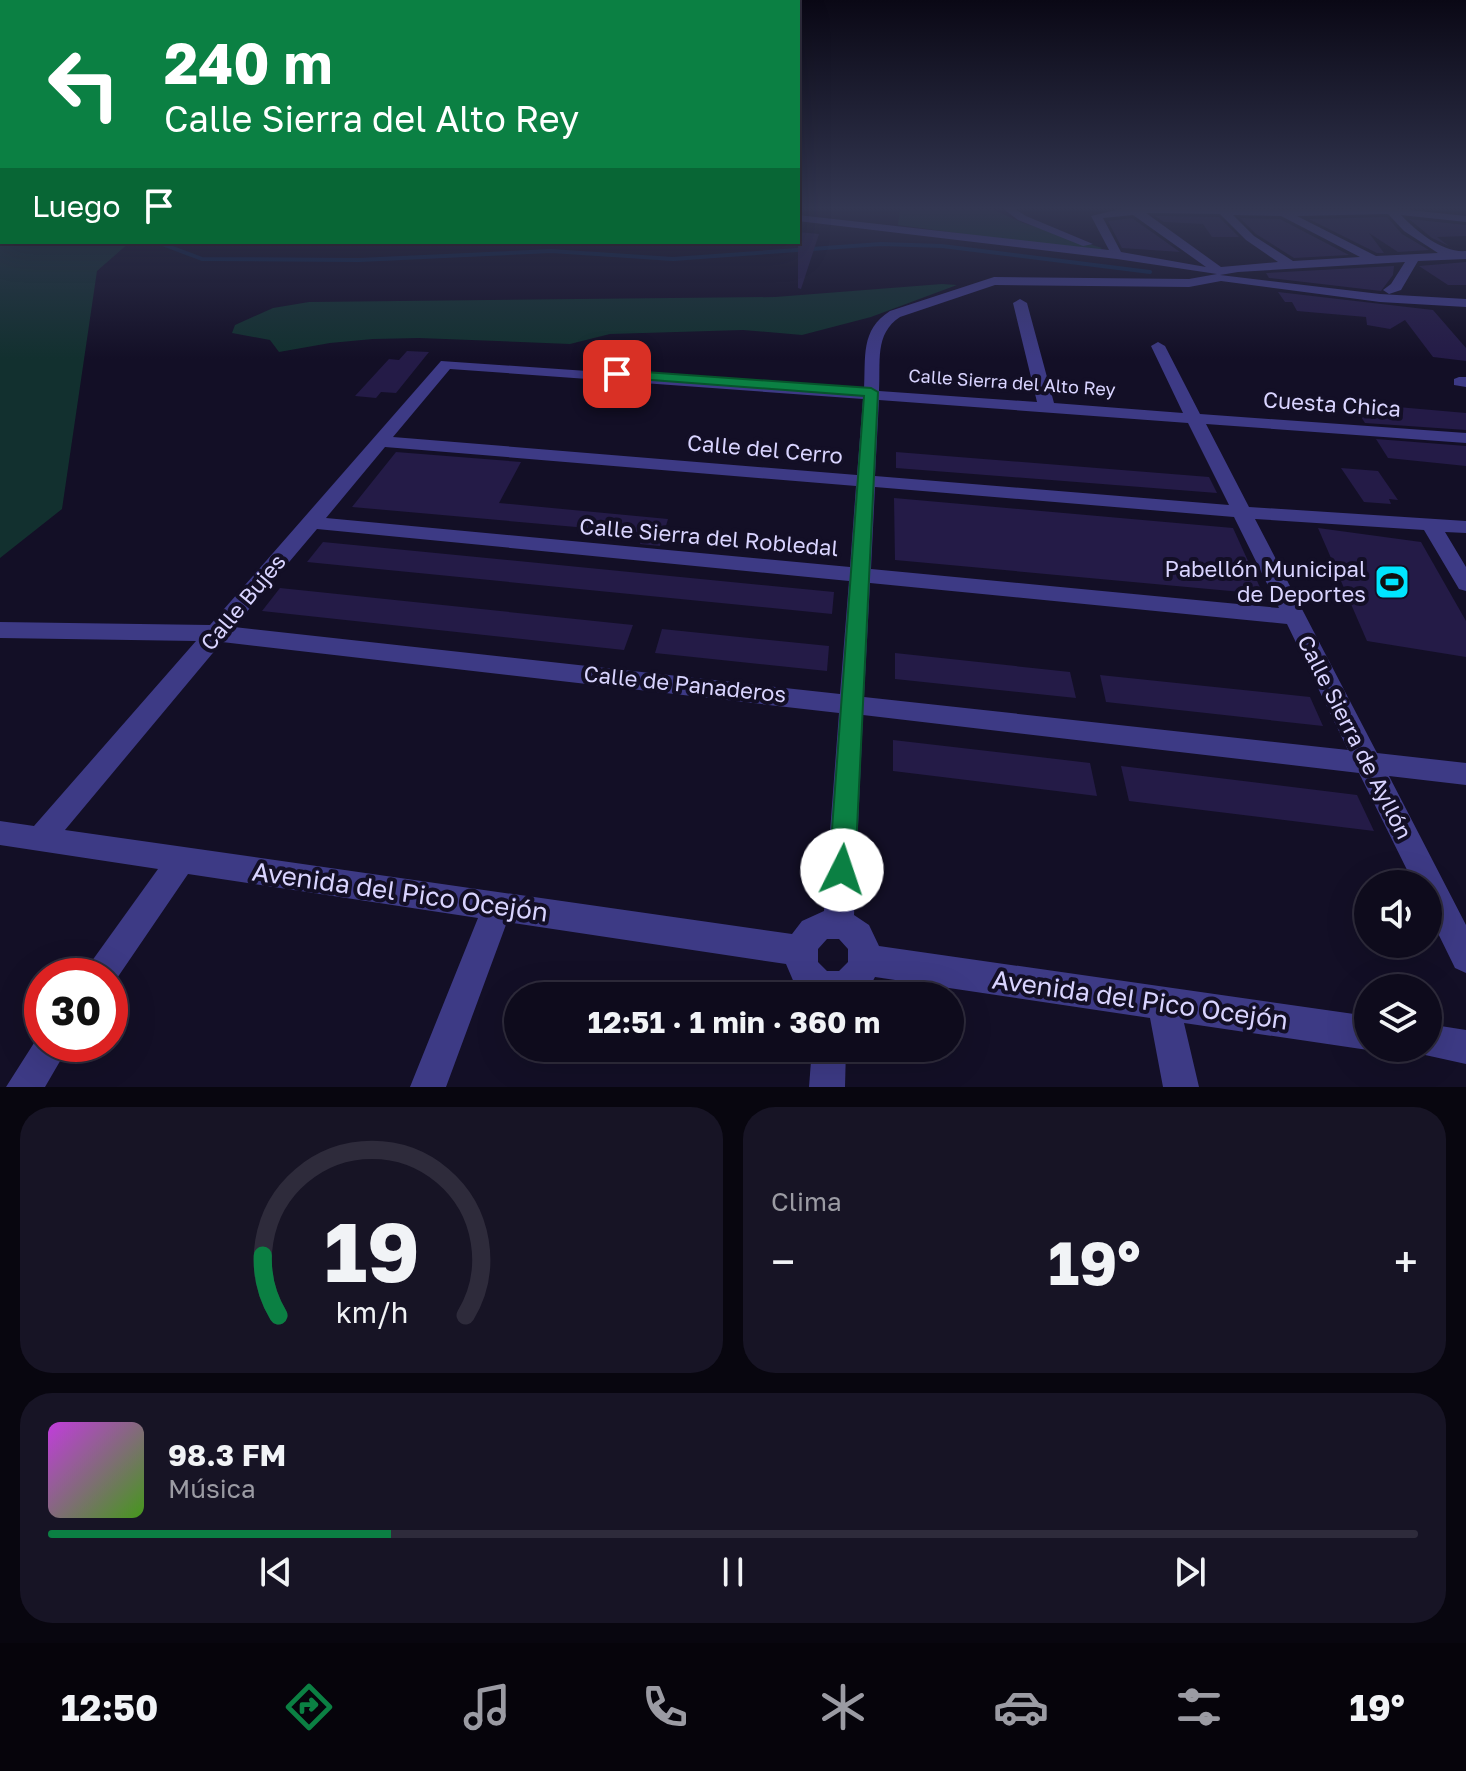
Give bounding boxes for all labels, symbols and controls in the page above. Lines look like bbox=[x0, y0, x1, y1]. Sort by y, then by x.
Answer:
text: 240 m bbox=[164, 29, 333, 96]
icon: left bbox=[32, 32, 136, 136]
text: Calle Sierra del Alto Rey bbox=[164, 97, 579, 140]
icon: arrive bbox=[137, 184, 181, 228]
text: Luego bbox=[32, 188, 121, 224]
pin bbox=[583, 340, 651, 408]
icon: arrive bbox=[595, 352, 639, 396]
street label: Calle Sierra del Alto Rey bbox=[908, 364, 1116, 400]
street label: Cuesta Chica bbox=[1262, 385, 1402, 422]
street label: Calle del Cerro bbox=[686, 428, 844, 469]
street label: Calle Sierra del Robledal bbox=[578, 512, 840, 561]
street label: Calle Bujes bbox=[194, 548, 291, 656]
place label: Pabellón Municipal de Deportes bbox=[1164, 555, 1366, 607]
sports icon: Pabellón Municipal de Deportes bbox=[1373, 563, 1411, 601]
street label: Calle Sierra de Ayllón bbox=[1292, 630, 1419, 843]
street label: Calle de Panaderos bbox=[582, 659, 788, 708]
position arrow bbox=[800, 828, 884, 912]
street label: Avenida del Pico Ocejón bbox=[250, 855, 550, 928]
map controls bbox=[1354, 870, 1442, 1062]
button: sound bbox=[1354, 870, 1442, 958]
speed limit sign: 30 bbox=[24, 958, 128, 1062]
street label: Avenida del Pico Ocejón bbox=[990, 963, 1290, 1036]
button: layers bbox=[1354, 974, 1442, 1062]
text: 12:51 · 1 min · 360 m bbox=[588, 1004, 880, 1040]
text: Clima bbox=[771, 1186, 842, 1217]
text: 19 bbox=[324, 1200, 419, 1300]
text: 19° bbox=[1048, 1226, 1141, 1298]
text: − bbox=[771, 1235, 795, 1288]
text: + bbox=[1394, 1235, 1418, 1288]
text: km/h bbox=[335, 1295, 408, 1329]
text: 98.3 FM bbox=[168, 1437, 286, 1473]
text: Música bbox=[168, 1473, 256, 1504]
icon: previous bbox=[254, 1550, 298, 1594]
icon: pause bbox=[711, 1550, 755, 1594]
icon: next bbox=[1168, 1550, 1212, 1594]
icon: directions bbox=[281, 1679, 337, 1735]
icon: music bbox=[459, 1679, 515, 1735]
icon: phone bbox=[637, 1679, 693, 1735]
icon: climate bbox=[815, 1679, 871, 1735]
icon: car bbox=[993, 1679, 1049, 1735]
icon: filters bbox=[1171, 1679, 1227, 1735]
text: 12:50 bbox=[61, 1686, 158, 1729]
text: 19° bbox=[1349, 1686, 1405, 1729]

